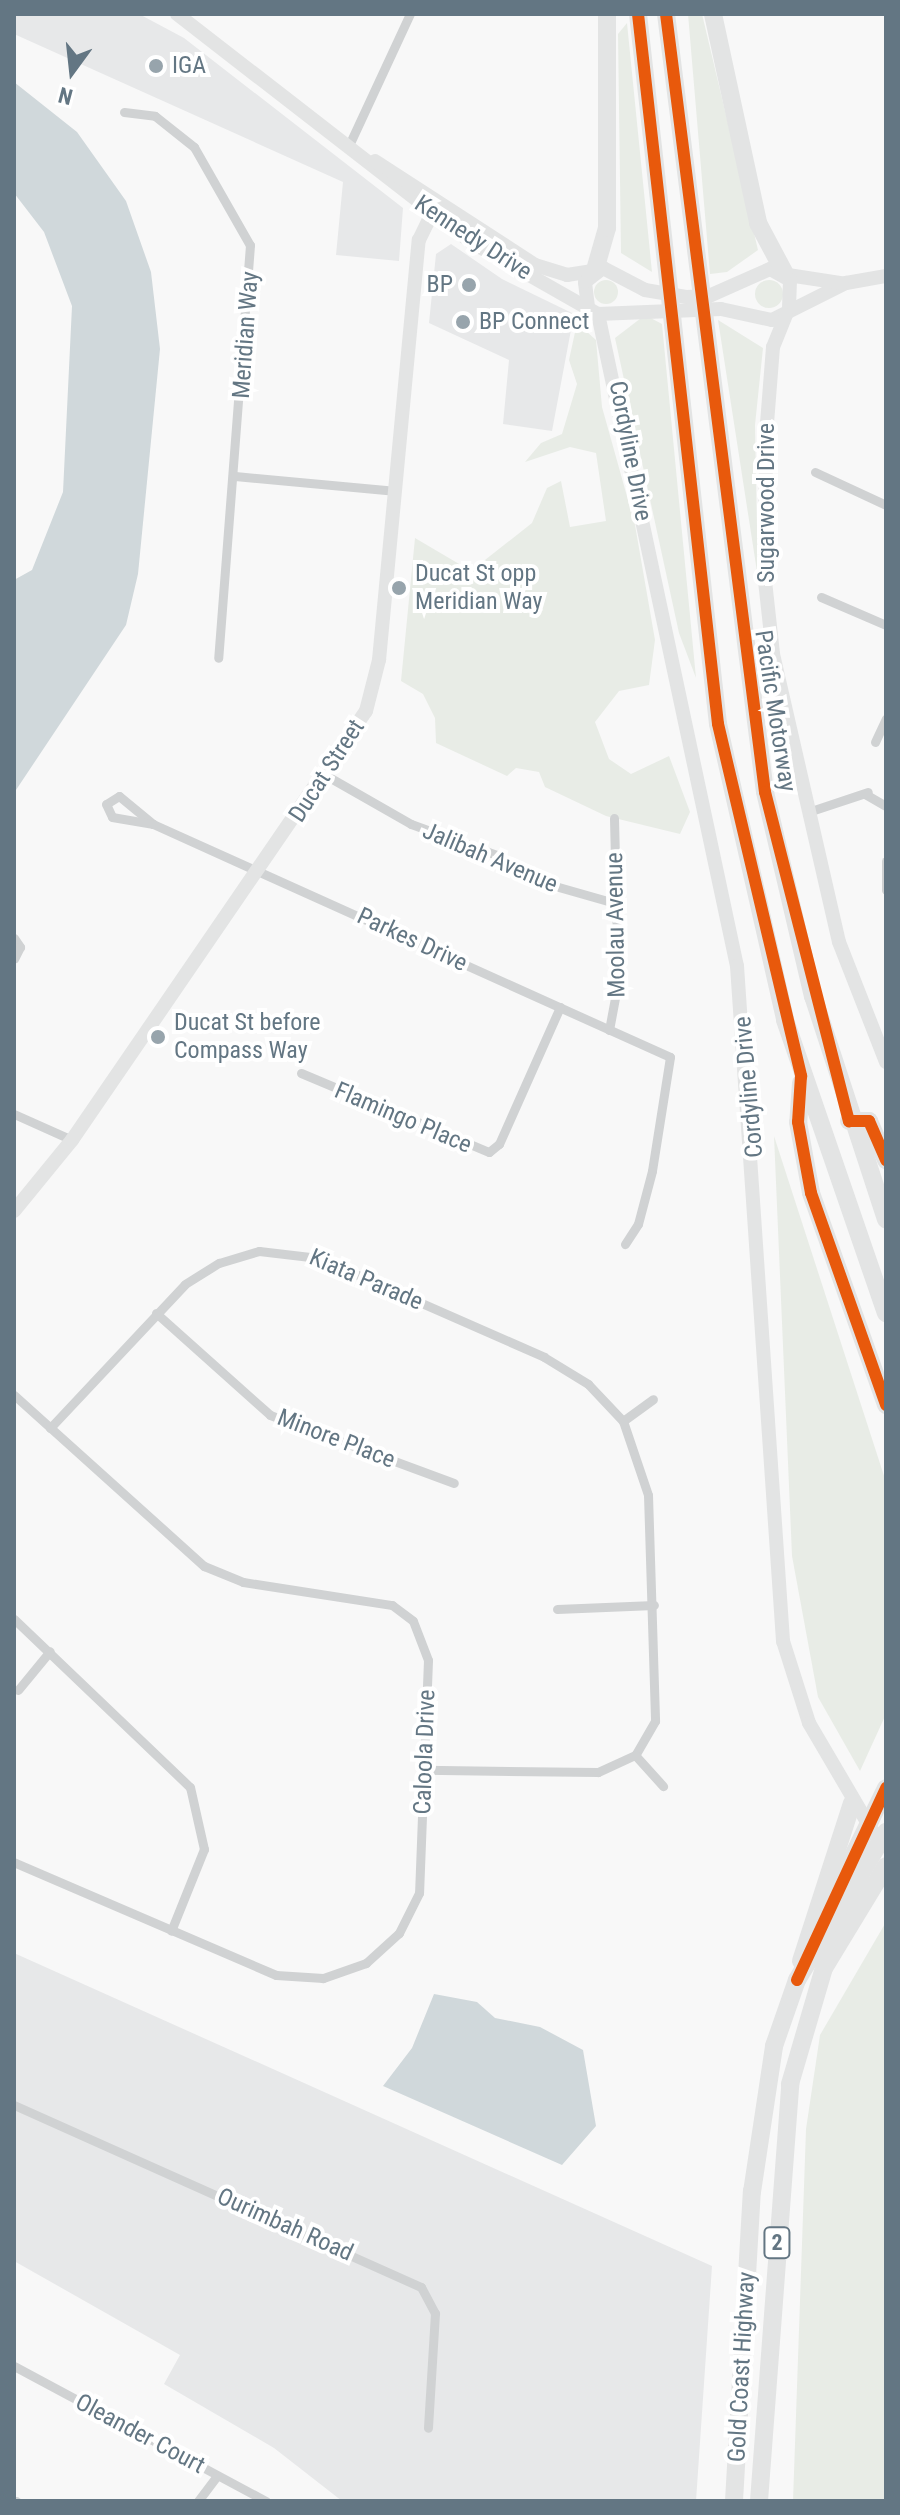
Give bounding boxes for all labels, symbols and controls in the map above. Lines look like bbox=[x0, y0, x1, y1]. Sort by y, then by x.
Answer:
north arrow bbox=[32, 32, 112, 112]
place label: IGA bbox=[172, 52, 206, 80]
marker: IGA bbox=[147, 57, 165, 75]
text: N bbox=[56, 82, 75, 109]
street label: Kennedy Drive bbox=[409, 189, 537, 287]
street label: Meridian Way bbox=[227, 270, 265, 400]
place label: BP bbox=[427, 271, 453, 299]
marker: BP bbox=[460, 276, 478, 294]
place label: BP Connect bbox=[479, 308, 589, 336]
marker: BP Connect bbox=[454, 313, 472, 331]
street label: Cordyline Drive bbox=[602, 379, 658, 523]
street label: Sugarwood Drive bbox=[753, 423, 781, 583]
place label: Ducat St opp Meridian Way bbox=[415, 560, 542, 616]
marker: Ducat St opp Meridian Way bbox=[390, 579, 408, 597]
street label: Pacific Motorway bbox=[748, 628, 802, 794]
street label: Ducat Street bbox=[283, 714, 371, 828]
street label: Jalibah Avenue bbox=[418, 817, 562, 899]
street label: Moolau Avenue bbox=[600, 852, 632, 998]
street label: Parkes Drive bbox=[352, 902, 472, 978]
place label: Ducat St before Compass Way bbox=[174, 1009, 321, 1065]
street label: Cordyline Drive bbox=[728, 1015, 770, 1159]
marker: Ducat St before Compass Way bbox=[149, 1028, 167, 1046]
street label: Flamingo Place bbox=[330, 1076, 476, 1160]
street label: Kiata Parade bbox=[305, 1243, 427, 1317]
street label: Minore Place bbox=[273, 1403, 399, 1475]
street label: Caloola Drive bbox=[408, 1689, 442, 1815]
street label: Ourimbah Road bbox=[213, 2182, 357, 2268]
road number: 2 bbox=[763, 2225, 791, 2261]
street label: Gold Coast Highway bbox=[723, 2271, 761, 2463]
street label: Oleander Court bbox=[70, 2388, 210, 2480]

